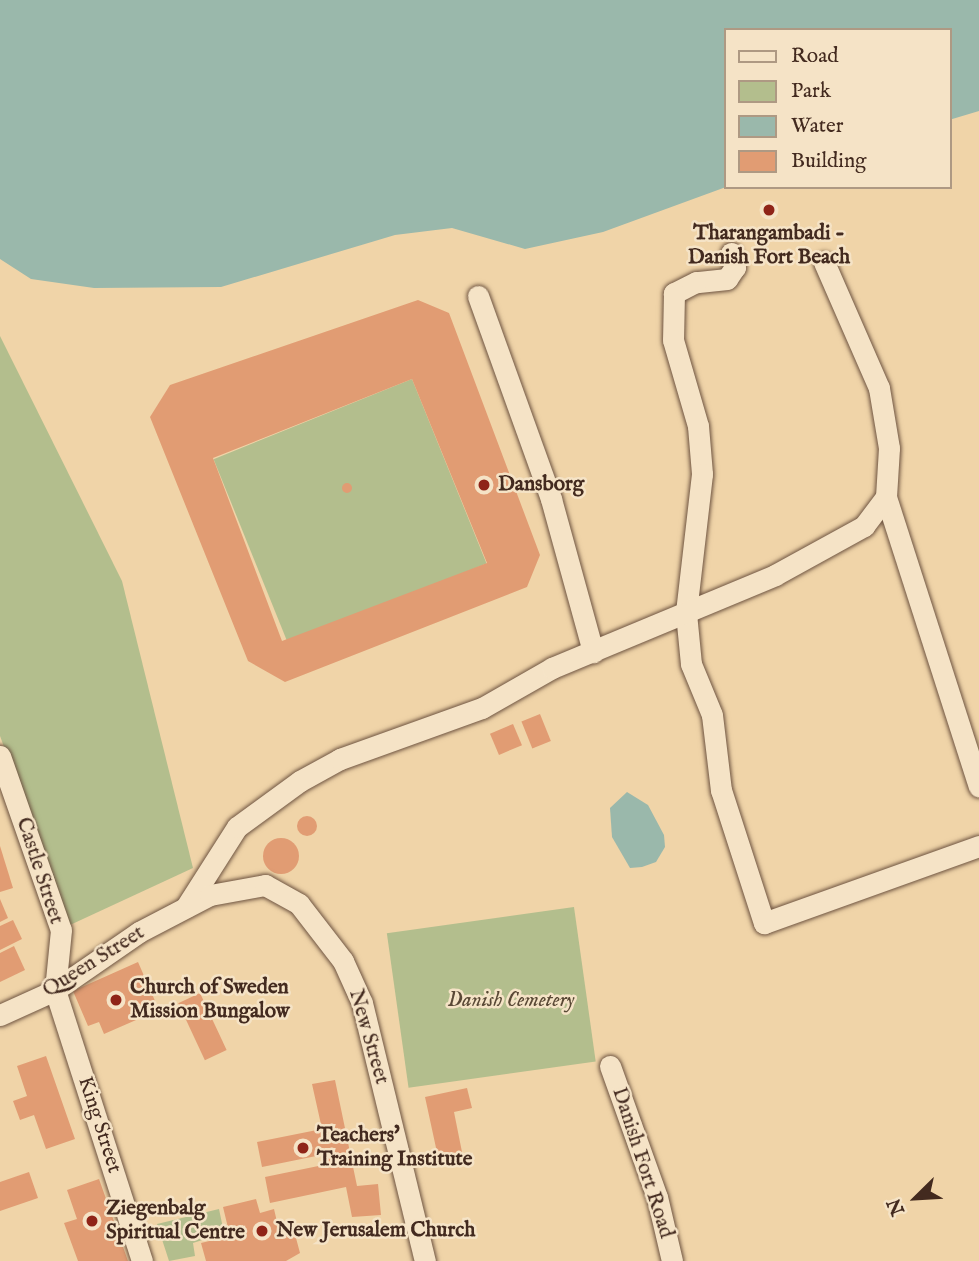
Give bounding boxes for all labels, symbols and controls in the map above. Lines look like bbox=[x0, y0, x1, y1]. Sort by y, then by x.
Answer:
legend bbox=[724, 28, 951, 189]
text: Road bbox=[791, 43, 838, 70]
text: Park bbox=[791, 78, 831, 105]
text: Water bbox=[791, 113, 843, 140]
text: Building bbox=[791, 148, 866, 175]
marker: Tharangambadi - Danish Fort Beach bbox=[761, 202, 777, 218]
place label: Tharangambadi - Danish Fort Beach bbox=[688, 221, 850, 271]
place label: Dansborg bbox=[498, 472, 584, 498]
marker: Dansborg bbox=[476, 477, 492, 493]
street label: Castle Street bbox=[10, 814, 68, 928]
street label: Queen Street bbox=[38, 921, 150, 1003]
place label: Church of Sweden Mission Bungalow bbox=[130, 975, 290, 1025]
street label: New Street bbox=[342, 987, 394, 1087]
park label: Danish Cemetery bbox=[448, 988, 574, 1014]
marker: Church of Sweden Mission Bungalow bbox=[108, 992, 124, 1008]
street label: King Street bbox=[72, 1073, 126, 1177]
street label: Danish Fort Road bbox=[606, 1084, 678, 1242]
place label: Teachers' Training Institute bbox=[317, 1123, 472, 1173]
marker: Teachers' Training Institute bbox=[295, 1140, 311, 1156]
north arrow bbox=[881, 1163, 951, 1233]
text: N bbox=[883, 1194, 911, 1219]
place label: Ziegenbalg Spiritual Centre bbox=[106, 1196, 245, 1246]
marker: Ziegenbalg Spiritual Centre bbox=[84, 1213, 100, 1229]
place label: New Jerusalem Church bbox=[276, 1218, 475, 1244]
marker: New Jerusalem Church bbox=[254, 1223, 270, 1239]

